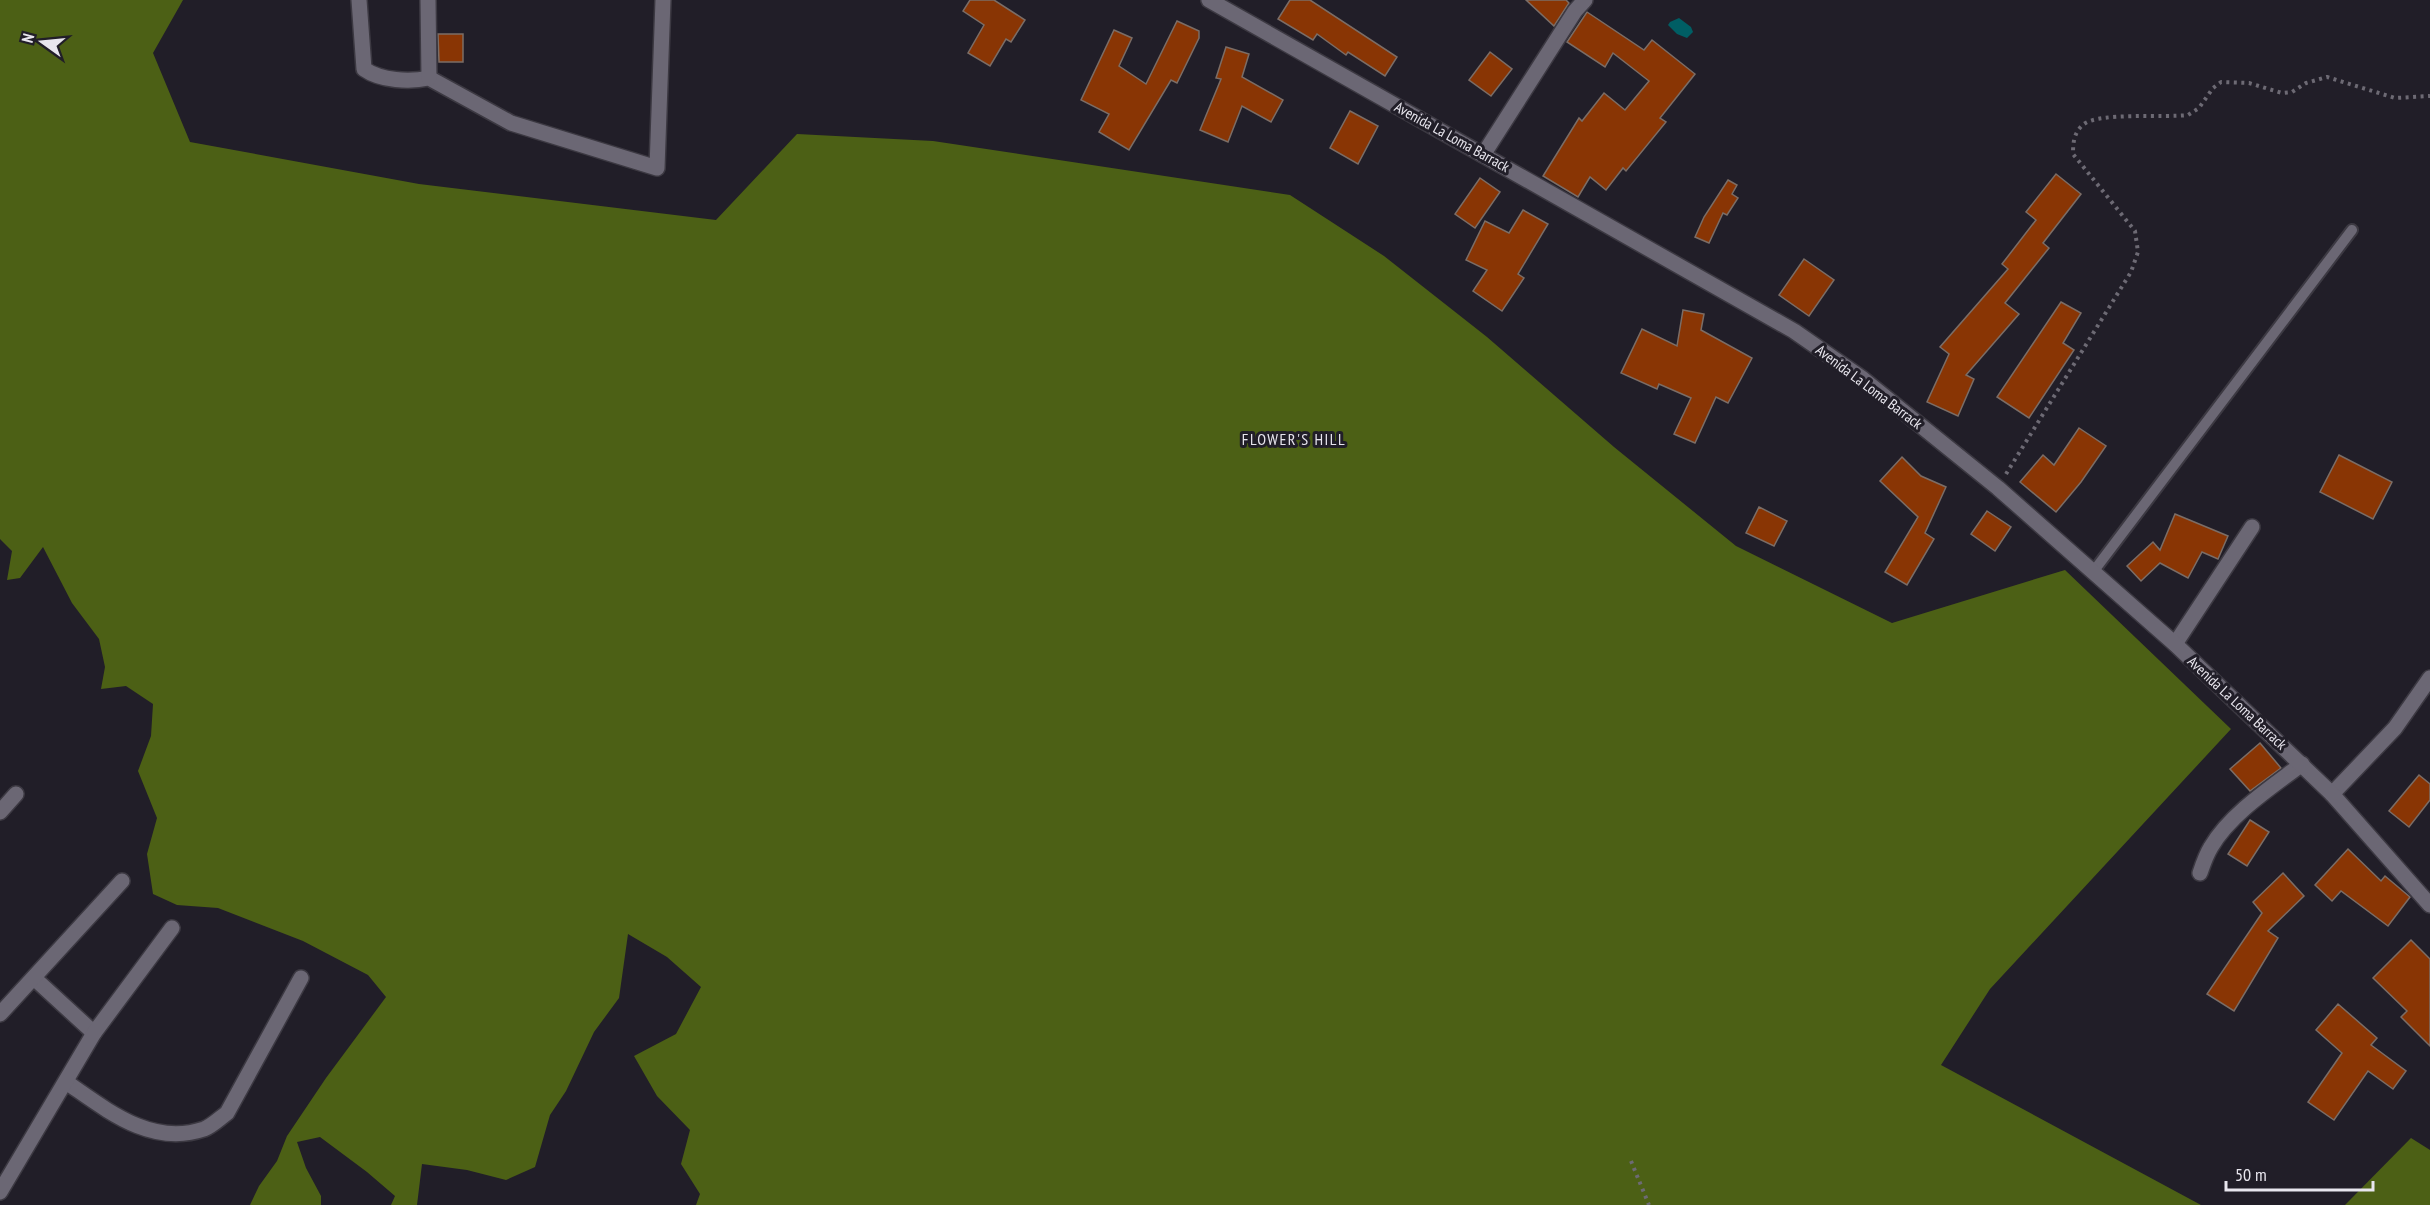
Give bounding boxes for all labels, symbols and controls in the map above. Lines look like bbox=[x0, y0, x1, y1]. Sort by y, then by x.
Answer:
north arrow bbox=[12, 12, 72, 72]
text: N bbox=[17, 31, 38, 45]
street label: Avenida La Loma Barrack bbox=[1391, 97, 1513, 176]
street label: Avenida La Loma Barrack bbox=[1812, 340, 1927, 433]
district label: FLOWER'S HILL bbox=[1242, 429, 1346, 449]
street label: Avenida La Loma Barrack bbox=[2184, 652, 2291, 754]
scale bar bbox=[2226, 1154, 2373, 1192]
text: 50 m bbox=[2235, 1163, 2267, 1186]

